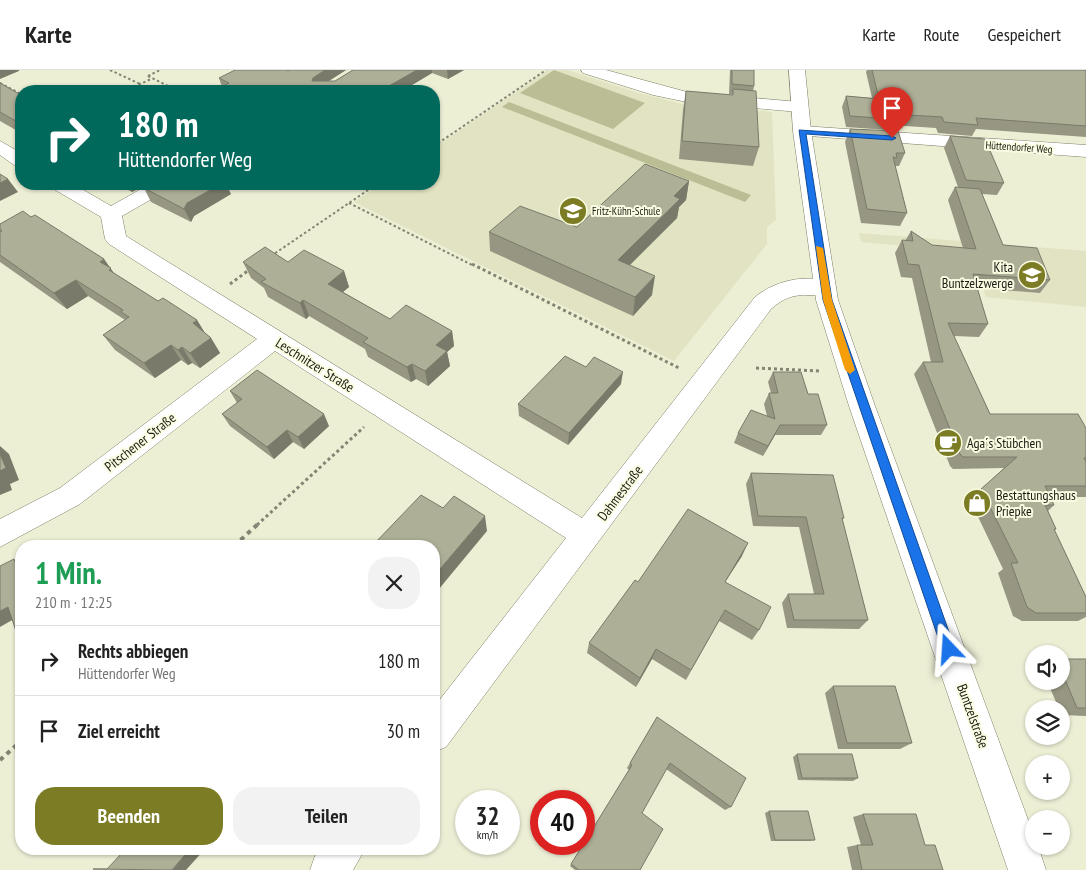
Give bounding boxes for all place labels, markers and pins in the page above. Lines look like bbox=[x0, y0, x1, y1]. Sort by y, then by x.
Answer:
pin bbox=[871, 87, 913, 138]
school or university icon: Fritz-Kühn-Schule bbox=[558, 196, 588, 226]
place label: Fritz-Kühn-Schule bbox=[592, 204, 661, 218]
place label: Kita Buntzelzwerge bbox=[942, 258, 1013, 292]
school or university icon: Kita Buntzelzwerge bbox=[1017, 260, 1047, 290]
cafe icon: Aga´s Stübchen bbox=[933, 428, 963, 458]
place label: Aga´s Stübchen bbox=[967, 434, 1041, 452]
place label: Bestattungshaus Priepke bbox=[996, 486, 1076, 520]
shop icon: Bestattungshaus Priepke bbox=[962, 488, 992, 518]

